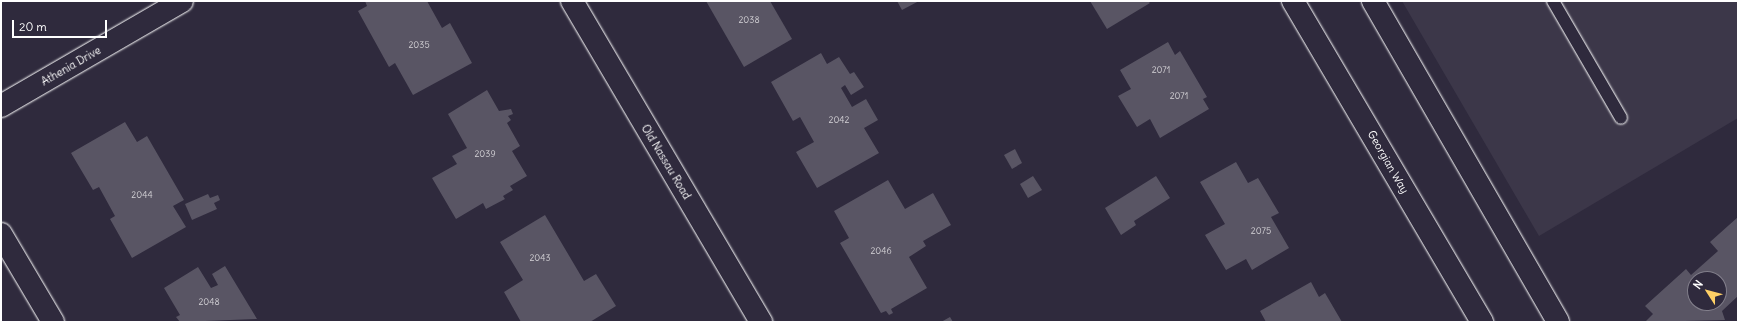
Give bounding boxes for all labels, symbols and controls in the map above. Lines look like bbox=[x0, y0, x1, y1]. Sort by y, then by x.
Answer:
scale bar bbox=[14, 12, 109, 38]
house number: 2038 bbox=[738, 15, 760, 25]
text: 20 m bbox=[19, 19, 47, 34]
house number: 2035 bbox=[408, 40, 430, 50]
street label: Athenia Drive bbox=[39, 44, 103, 88]
house number: 2071 bbox=[1152, 65, 1170, 75]
house number: 2071 bbox=[1170, 91, 1188, 101]
house number: 2042 bbox=[829, 115, 849, 125]
street label: Old Nassau Road bbox=[638, 122, 694, 202]
street label: Georgian Way bbox=[1365, 128, 1411, 196]
house number: 2039 bbox=[474, 149, 496, 159]
house number: 2044 bbox=[131, 190, 153, 200]
house number: 2075 bbox=[1251, 226, 1271, 236]
house number: 2046 bbox=[870, 246, 892, 256]
house number: 2043 bbox=[529, 253, 551, 263]
north arrow bbox=[1687, 271, 1727, 311]
text: N bbox=[1690, 277, 1706, 292]
house number: 2048 bbox=[198, 297, 220, 307]

